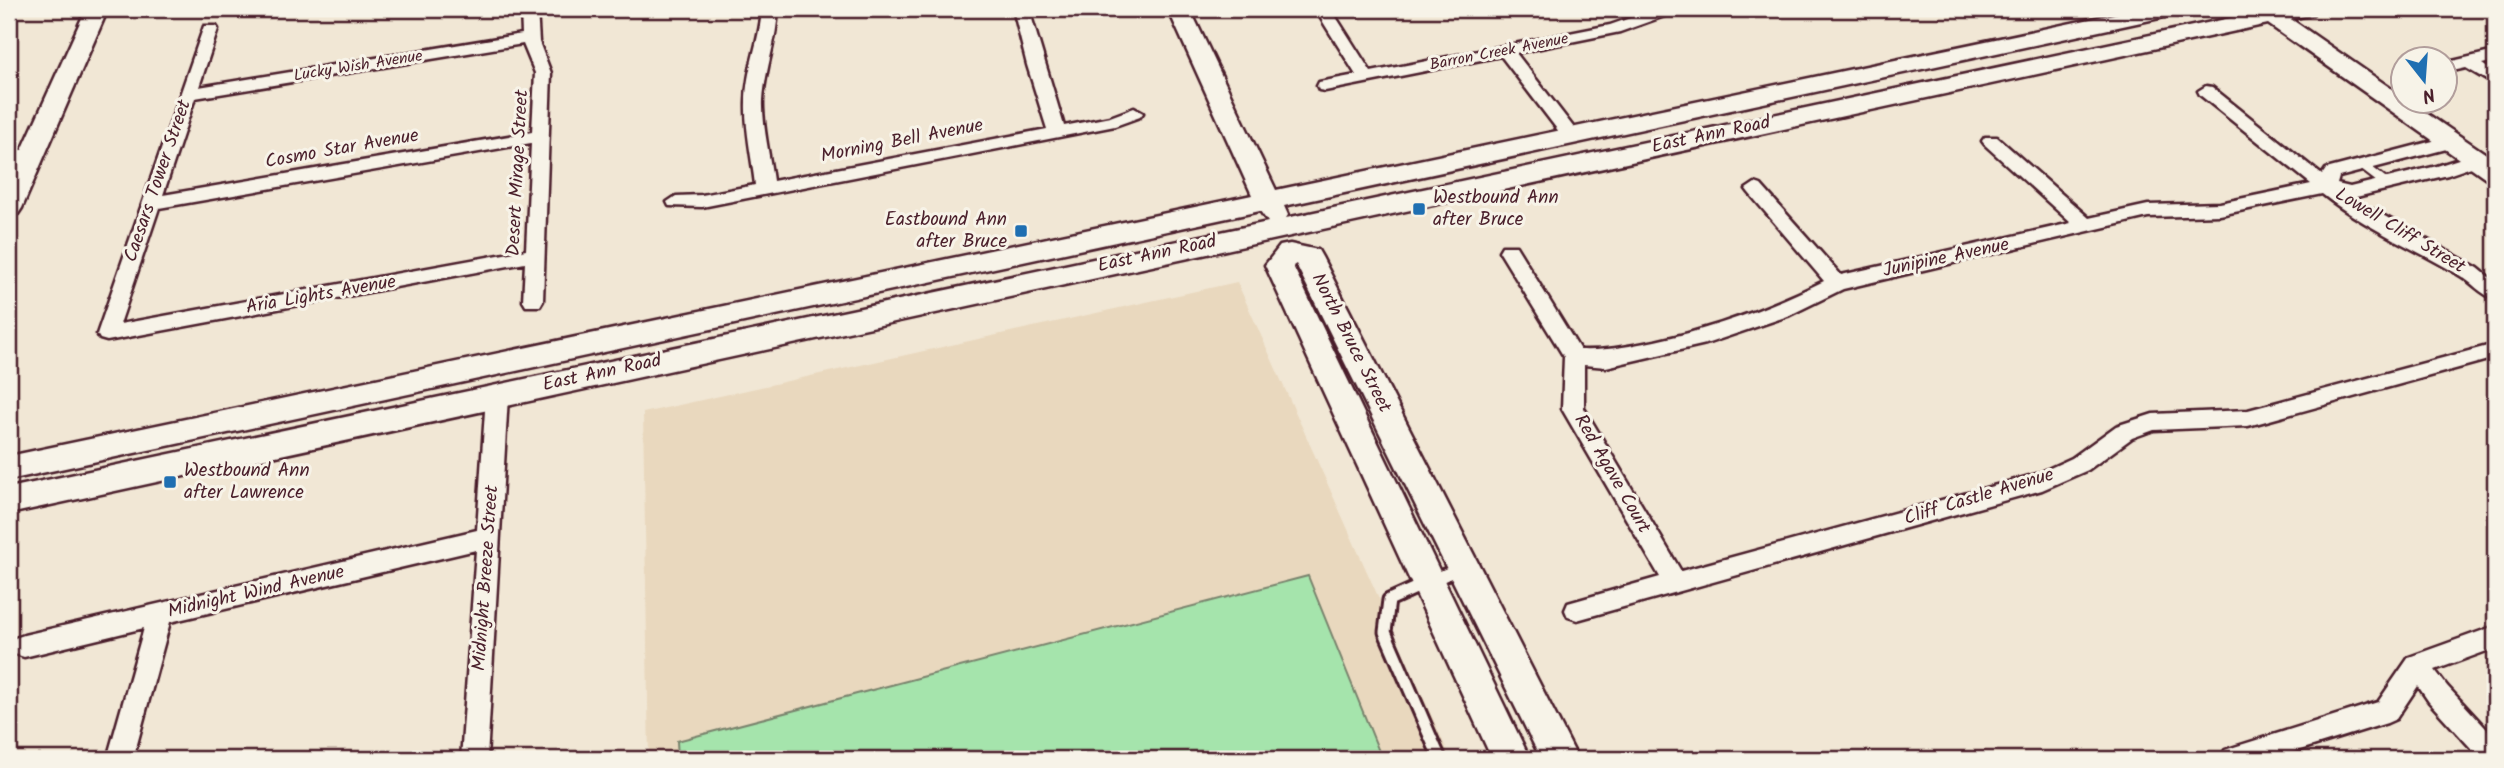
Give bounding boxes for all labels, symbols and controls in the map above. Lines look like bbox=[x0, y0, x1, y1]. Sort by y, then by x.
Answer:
street label: Barron Creek Avenue bbox=[1428, 26, 1570, 78]
street label: Lucky Wish Avenue bbox=[292, 43, 424, 89]
north arrow bbox=[2388, 46, 2458, 116]
text: N bbox=[2418, 78, 2439, 110]
street label: Desert Mirage Street bbox=[499, 88, 537, 257]
street label: Caesars Tower Street bbox=[116, 95, 200, 266]
street label: East Ann Road bbox=[1649, 108, 1774, 162]
street label: Morning Bell Avenue bbox=[818, 110, 986, 171]
street label: Cosmo Star Avenue bbox=[263, 121, 422, 177]
street label: Lowell Cliff Street bbox=[2329, 180, 2472, 282]
place label: Westbound Ann after Bruce bbox=[1433, 183, 1559, 235]
marker: Westbound Ann after Bruce bbox=[1411, 201, 1427, 217]
place label: Eastbound Ann after Bruce bbox=[885, 205, 1007, 257]
marker: Eastbound Ann after Bruce bbox=[1013, 223, 1029, 239]
street label: East Ann Road bbox=[1095, 227, 1220, 281]
street label: Junipine Avenue bbox=[1880, 230, 2012, 286]
street label: Aria Lights Avenue bbox=[244, 267, 399, 323]
street label: North Bruce Street bbox=[1303, 268, 1399, 419]
street label: East Ann Road bbox=[540, 346, 665, 400]
street label: Red Agave Court bbox=[1566, 409, 1659, 540]
place label: Westbound Ann after Lawrence bbox=[184, 456, 310, 508]
street label: Cliff Castle Avenue bbox=[1901, 460, 2058, 534]
marker: Westbound Ann after Lawrence bbox=[162, 474, 178, 490]
street label: Midnight Breeze Street bbox=[465, 484, 507, 672]
street label: Midnight Wind Avenue bbox=[165, 557, 348, 627]

